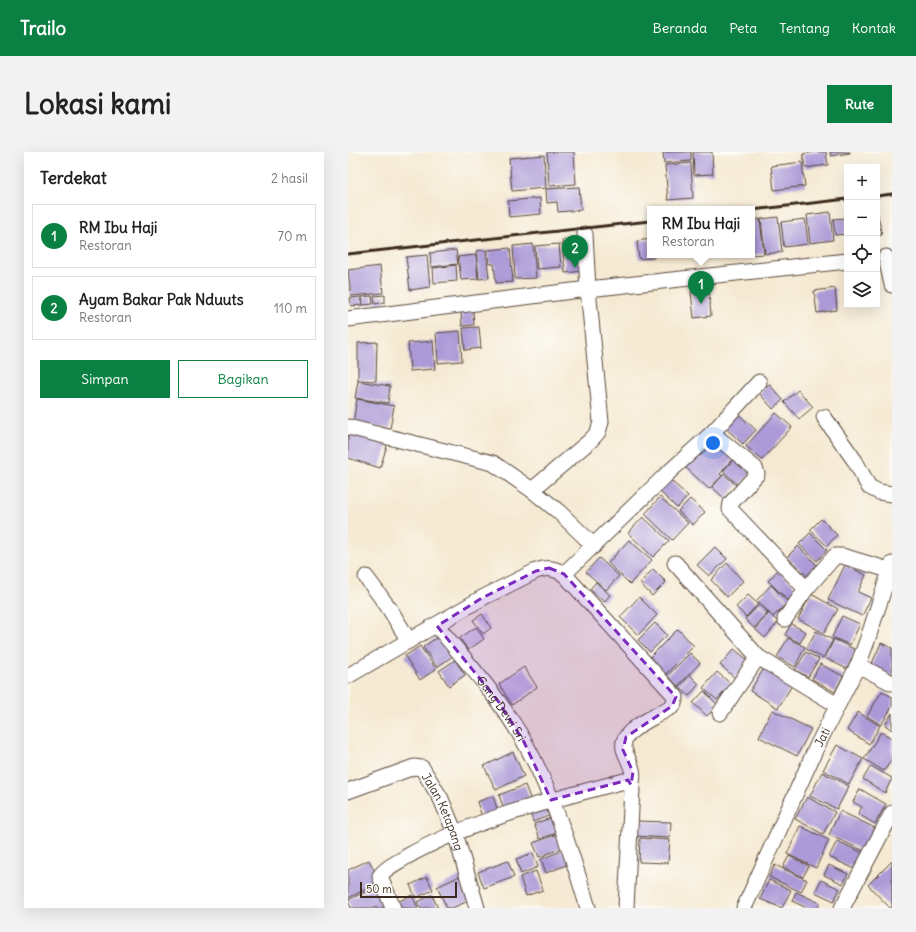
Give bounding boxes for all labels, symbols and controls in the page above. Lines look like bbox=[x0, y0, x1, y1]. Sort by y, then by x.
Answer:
text: Trailo bbox=[20, 16, 66, 40]
text: Beranda bbox=[653, 19, 707, 37]
text: Peta bbox=[729, 19, 757, 37]
text: Tentang bbox=[779, 19, 830, 37]
text: Kontak bbox=[852, 19, 896, 37]
button: Rute bbox=[827, 85, 892, 123]
text: Lokasi kami bbox=[24, 86, 171, 122]
map controls bbox=[844, 164, 880, 308]
button: + bbox=[844, 164, 880, 200]
text: Terdekat bbox=[40, 167, 107, 189]
text: 2 hasil bbox=[271, 170, 308, 187]
button: − bbox=[844, 200, 880, 236]
popup bbox=[647, 206, 755, 258]
text: RM Ibu Haji bbox=[662, 214, 740, 233]
text: RM Ibu Haji bbox=[79, 218, 157, 237]
text: 1 bbox=[51, 228, 57, 245]
text: 70 m bbox=[278, 228, 307, 245]
text: Restoran bbox=[662, 233, 714, 250]
pin: 2 bbox=[562, 235, 588, 268]
button: locate bbox=[844, 236, 880, 272]
text: Restoran bbox=[79, 237, 132, 254]
pin: 1 bbox=[688, 271, 714, 304]
button: layers bbox=[844, 272, 880, 308]
text: Ayam Bakar Pak Nduuts bbox=[79, 290, 243, 309]
text: 2 bbox=[50, 300, 58, 317]
text: 110 m bbox=[274, 300, 307, 317]
text: Restoran bbox=[79, 309, 132, 326]
button: Simpan bbox=[40, 360, 170, 398]
button: Bagikan bbox=[178, 360, 308, 398]
your location bbox=[703, 433, 723, 453]
street label: Gang Dewi Sri bbox=[474, 673, 530, 744]
street label: Jati bbox=[811, 725, 833, 749]
street label: Jalan Ketapang bbox=[419, 770, 467, 852]
scale bar bbox=[360, 880, 457, 899]
text: 50 m bbox=[366, 882, 392, 896]

